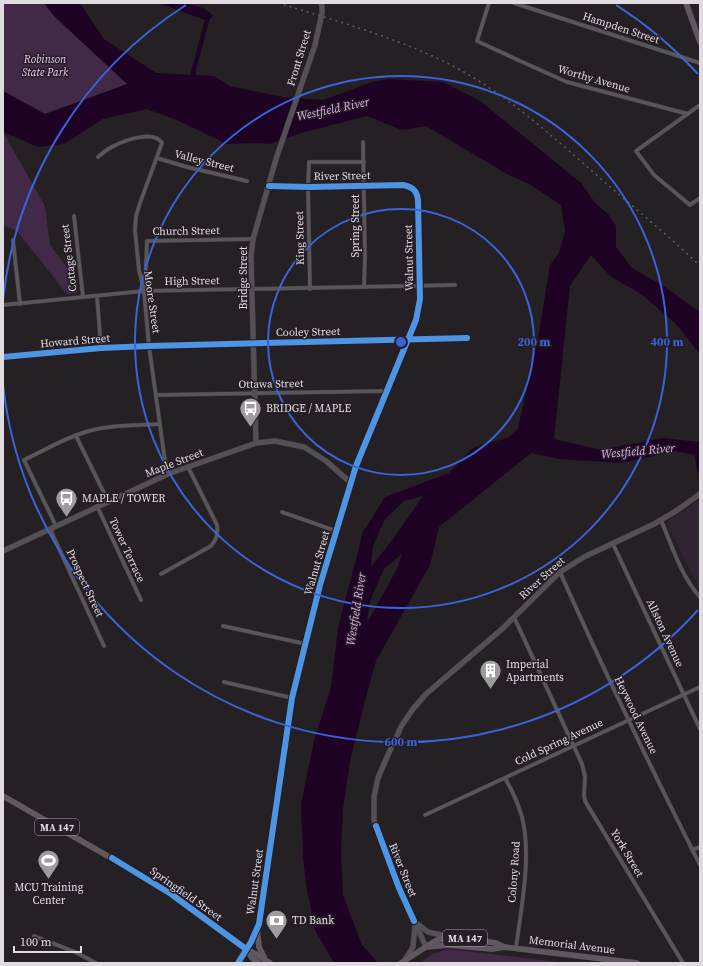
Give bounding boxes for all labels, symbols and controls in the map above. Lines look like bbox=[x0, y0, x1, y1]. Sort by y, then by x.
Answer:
street label: Hampden Street bbox=[581, 9, 662, 48]
street label: Front Street bbox=[283, 28, 315, 88]
park label: Robinson State Park bbox=[22, 52, 69, 80]
street label: Worthy Avenue bbox=[556, 61, 632, 97]
water label: Westfield River bbox=[295, 93, 372, 125]
street label: Valley Street bbox=[173, 146, 236, 176]
street label: River Street bbox=[313, 168, 371, 184]
street label: Spring Street bbox=[348, 194, 363, 258]
street label: King Street bbox=[292, 210, 308, 265]
street label: Cottage Street bbox=[57, 223, 81, 293]
street label: Church Street bbox=[152, 223, 220, 239]
street label: Walnut Street bbox=[401, 224, 417, 291]
street label: Bridge Street bbox=[236, 246, 251, 310]
street label: Moore Street bbox=[140, 270, 164, 335]
street label: High Street bbox=[164, 273, 220, 289]
street label: Cooley Street bbox=[276, 324, 341, 340]
street label: Howard Street bbox=[39, 330, 111, 352]
text: 200 m bbox=[518, 334, 551, 350]
text: 400 m bbox=[651, 334, 684, 350]
centre of rings bbox=[394, 335, 408, 349]
street label: Ottawa Street bbox=[238, 376, 304, 392]
bus stop icon: BRIDGE / MAPLE bbox=[238, 395, 264, 428]
place label: BRIDGE / MAPLE bbox=[266, 401, 351, 416]
water label: Westfield River bbox=[601, 440, 677, 462]
street label: Maple Street bbox=[143, 445, 206, 481]
bus stop icon: MAPLE / TOWER bbox=[53, 485, 79, 518]
place label: MAPLE / TOWER bbox=[82, 491, 165, 506]
street label: Tower Terrace bbox=[105, 515, 149, 585]
street label: Walnut Street bbox=[301, 529, 333, 597]
street label: Prospect Street bbox=[63, 546, 108, 620]
street label: River Street bbox=[516, 553, 568, 603]
water label: Westfield River bbox=[342, 570, 370, 647]
street label: Allston Avenue bbox=[643, 596, 688, 670]
building icon: Imperial Apartments bbox=[477, 657, 503, 690]
place label: Imperial Apartments bbox=[506, 657, 564, 685]
street label: Heywood Avenue bbox=[611, 674, 662, 757]
street label: Cold Spring Avenue bbox=[512, 715, 606, 769]
text: 600 m bbox=[385, 734, 418, 750]
road number: MA 147 bbox=[35, 819, 79, 835]
street label: York Street bbox=[607, 826, 647, 880]
street label: Colony Road bbox=[504, 840, 524, 903]
street label: River Street bbox=[385, 841, 421, 900]
sports icon: MCU Training Center bbox=[36, 848, 62, 881]
street label: Walnut Street bbox=[243, 848, 267, 916]
street label: Springfield Street bbox=[147, 864, 225, 925]
place label: MCU Training Center bbox=[15, 880, 84, 908]
bank icon: TD Bank bbox=[263, 907, 289, 940]
place label: TD Bank bbox=[292, 913, 335, 928]
scale bar bbox=[14, 928, 81, 954]
road number: MA 147 bbox=[443, 930, 487, 946]
street label: Memorial Avenue bbox=[528, 932, 616, 958]
text: 100 m bbox=[20, 934, 52, 950]

